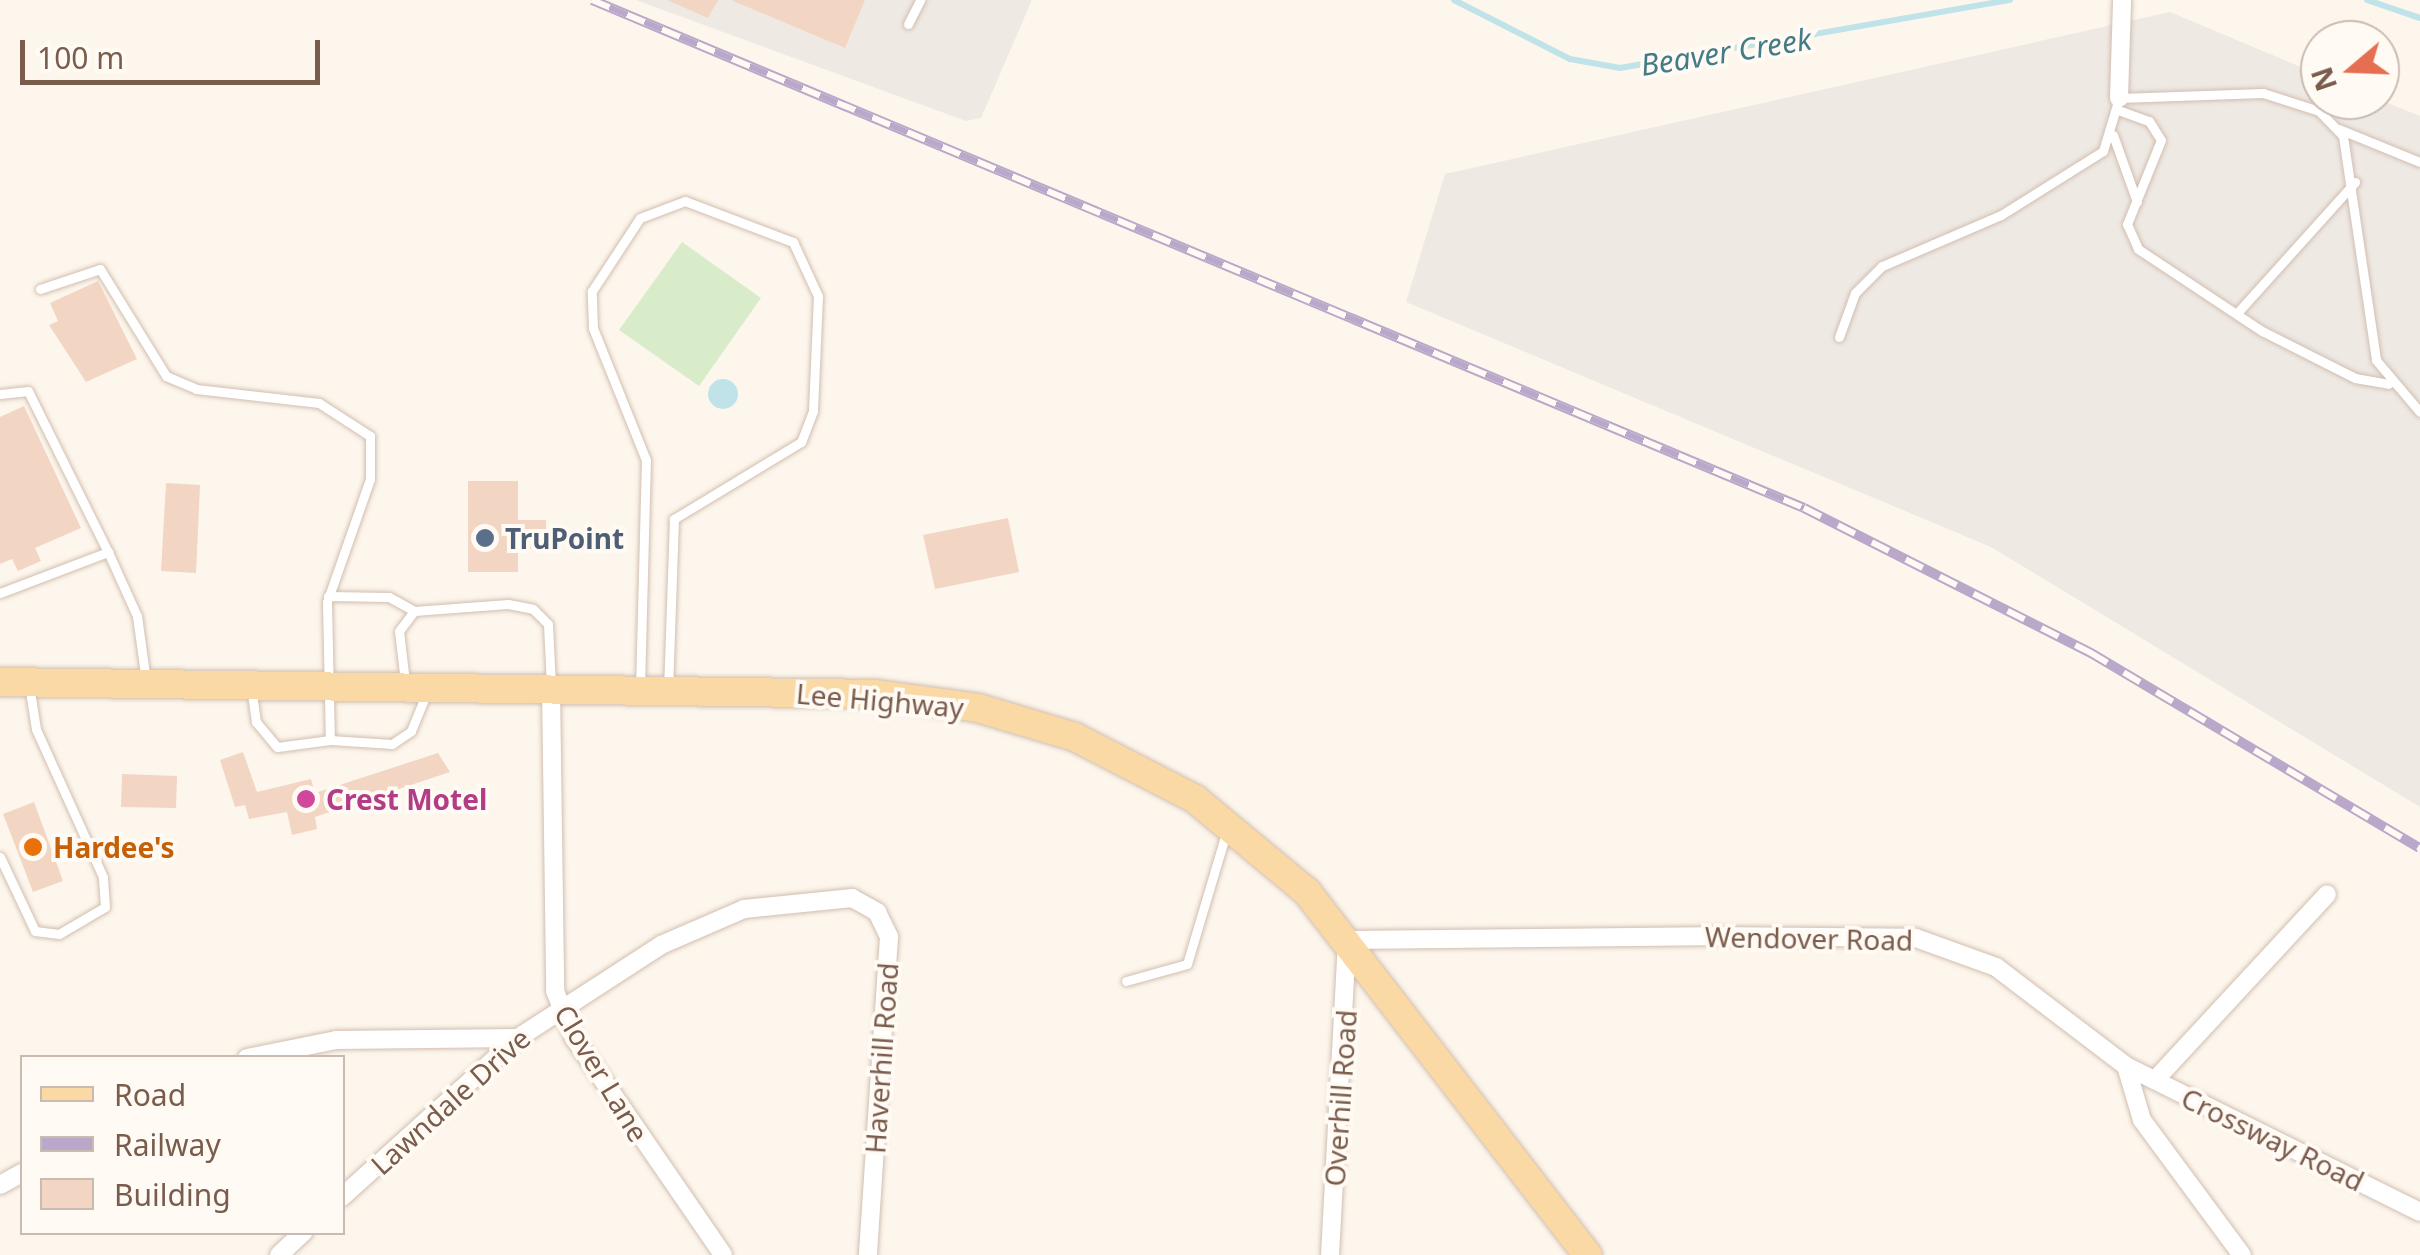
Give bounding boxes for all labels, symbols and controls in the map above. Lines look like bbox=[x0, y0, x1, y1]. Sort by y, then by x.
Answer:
scale bar bbox=[25, 20, 325, 82]
north arrow bbox=[2300, 20, 2400, 120]
water label: Beaver Creek bbox=[1638, 21, 1814, 83]
text: 100 m bbox=[37, 37, 124, 78]
text: N bbox=[2302, 62, 2345, 96]
place label: TruPoint bbox=[505, 521, 624, 555]
marker: TruPoint bbox=[474, 527, 496, 549]
street label: Lee Highway bbox=[795, 676, 965, 724]
place label: Crest Motel bbox=[326, 782, 487, 816]
marker: Crest Motel bbox=[295, 788, 317, 810]
place label: Hardee's bbox=[53, 830, 175, 864]
marker: Hardee's bbox=[22, 836, 44, 858]
street label: Wendover Road bbox=[1705, 919, 1913, 957]
street label: Haverhill Road bbox=[858, 961, 904, 1155]
street label: Clover Lane bbox=[548, 999, 656, 1147]
street label: Overhill Road bbox=[1317, 1009, 1363, 1187]
street label: Lawndale Drive bbox=[364, 1021, 536, 1181]
legend bbox=[20, 1055, 345, 1235]
text: Road bbox=[114, 1074, 186, 1115]
street label: Crossway Road bbox=[2176, 1080, 2370, 1198]
text: Railway bbox=[114, 1124, 221, 1165]
text: Building bbox=[114, 1174, 231, 1215]

